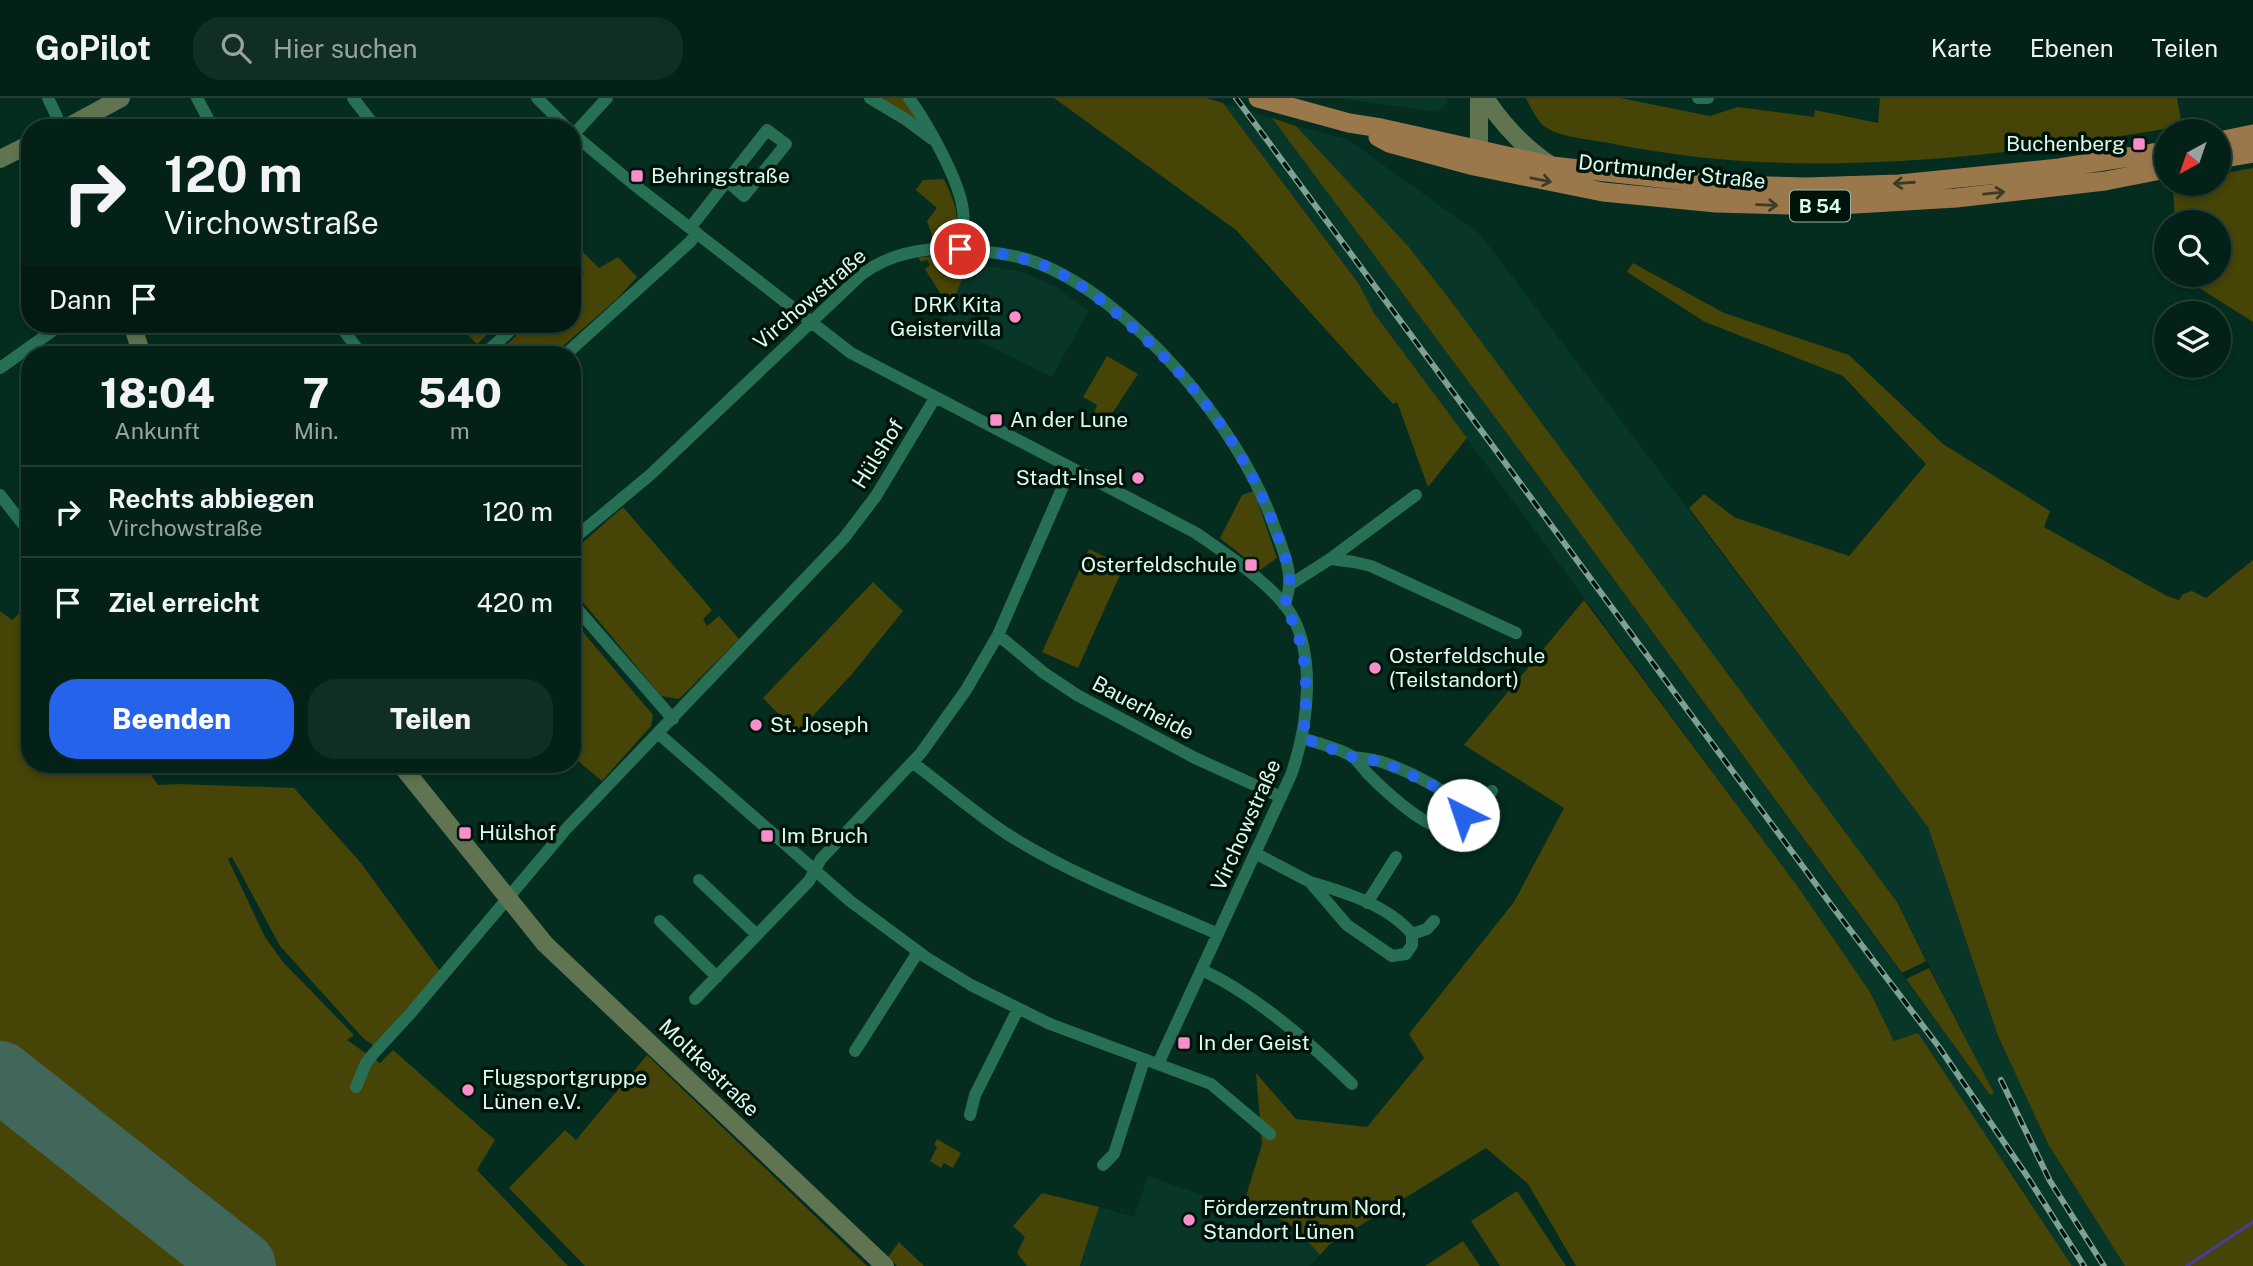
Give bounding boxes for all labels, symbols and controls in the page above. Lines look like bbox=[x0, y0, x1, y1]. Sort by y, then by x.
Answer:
search box bbox=[193, 17, 683, 80]
text: GoPilot bbox=[35, 29, 151, 67]
icon: search bbox=[217, 29, 255, 67]
text: Hier suchen bbox=[273, 33, 418, 64]
text: Karte bbox=[1931, 34, 1992, 62]
text: Ebenen bbox=[2030, 34, 2114, 62]
text: Teilen bbox=[2152, 34, 2218, 62]
north arrow bbox=[2154, 119, 2231, 196]
map controls bbox=[2154, 119, 2231, 378]
place label: Buchenberg bbox=[2006, 131, 2125, 156]
marker: Buchenberg bbox=[2131, 136, 2147, 152]
text: 120 m bbox=[164, 145, 303, 203]
icon: right bbox=[49, 147, 140, 238]
street label: Dortmunder Straße bbox=[1577, 149, 1767, 194]
place label: Behringstraße bbox=[651, 163, 790, 188]
marker: Behringstraße bbox=[629, 168, 645, 184]
one-way arrow bbox=[1529, 173, 1552, 187]
one-way arrow bbox=[1894, 177, 1916, 190]
one-way arrow bbox=[1982, 187, 2005, 200]
road number: B 54 bbox=[1790, 190, 1850, 222]
one-way arrow bbox=[1755, 198, 1778, 211]
text: Virchowstraße bbox=[164, 204, 379, 241]
button: search bbox=[2154, 210, 2231, 287]
pin bbox=[930, 219, 990, 279]
icon: arrive bbox=[941, 230, 979, 268]
street label: Virchowstraße bbox=[748, 243, 871, 354]
icon: arrive bbox=[125, 280, 163, 318]
text: Dann bbox=[49, 284, 111, 315]
place label: DRK Kita Geistervilla bbox=[890, 292, 1001, 341]
button: layers bbox=[2154, 301, 2231, 378]
marker: DRK Kita Geistervilla bbox=[1007, 309, 1023, 325]
text: 18:04 bbox=[100, 368, 215, 417]
text: 7 bbox=[303, 368, 329, 417]
text: 540 bbox=[417, 368, 502, 417]
place label: An der Lune bbox=[1010, 407, 1128, 432]
marker: An der Lune bbox=[988, 412, 1004, 428]
street label: Hülshof bbox=[847, 414, 909, 493]
text: Ankunft bbox=[114, 417, 200, 444]
text: Min. bbox=[294, 417, 338, 444]
text: m bbox=[450, 417, 470, 444]
place label: Stadt-Insel bbox=[1016, 465, 1124, 490]
marker: Stadt-Insel bbox=[1130, 470, 1146, 486]
text: Rechts abbiegen bbox=[108, 483, 314, 514]
icon: right bbox=[49, 493, 87, 531]
text: 120 m bbox=[482, 496, 553, 527]
text: Virchowstraße bbox=[108, 514, 263, 541]
place label: Osterfeldschule bbox=[1081, 552, 1237, 577]
marker: Osterfeldschule bbox=[1243, 557, 1259, 573]
icon: arrive bbox=[49, 584, 87, 622]
text: Ziel erreicht bbox=[108, 587, 260, 618]
text: 420 m bbox=[476, 587, 553, 618]
place label: Osterfeldschule (Teilstandort) bbox=[1389, 643, 1545, 692]
marker: Osterfeldschule (Teilstandort) bbox=[1367, 660, 1383, 676]
street label: Bauerheide bbox=[1088, 670, 1198, 745]
button: Beenden bbox=[49, 679, 294, 759]
button: Teilen bbox=[308, 679, 553, 759]
place label: St. Joseph bbox=[770, 712, 869, 737]
marker: St. Joseph bbox=[748, 717, 764, 733]
street label: Virchowstraße bbox=[1205, 755, 1286, 894]
position arrow bbox=[1426, 778, 1500, 852]
place label: Hülshof bbox=[479, 820, 556, 845]
place label: Im Bruch bbox=[781, 823, 868, 848]
marker: Hülshof bbox=[457, 825, 473, 841]
marker: Im Bruch bbox=[759, 828, 775, 844]
street label: Moltkestraße bbox=[654, 1014, 765, 1122]
place label: In der Geist bbox=[1198, 1030, 1310, 1055]
marker: In der Geist bbox=[1176, 1035, 1192, 1051]
place label: Flugsportgruppe Lünen e.V. bbox=[482, 1065, 647, 1114]
marker: Flugsportgruppe Lünen e.V. bbox=[460, 1082, 476, 1098]
place label: Förderzentrum Nord, Standort Lünen bbox=[1203, 1195, 1407, 1244]
marker: Förderzentrum Nord, Standort Lünen bbox=[1181, 1212, 1197, 1228]

